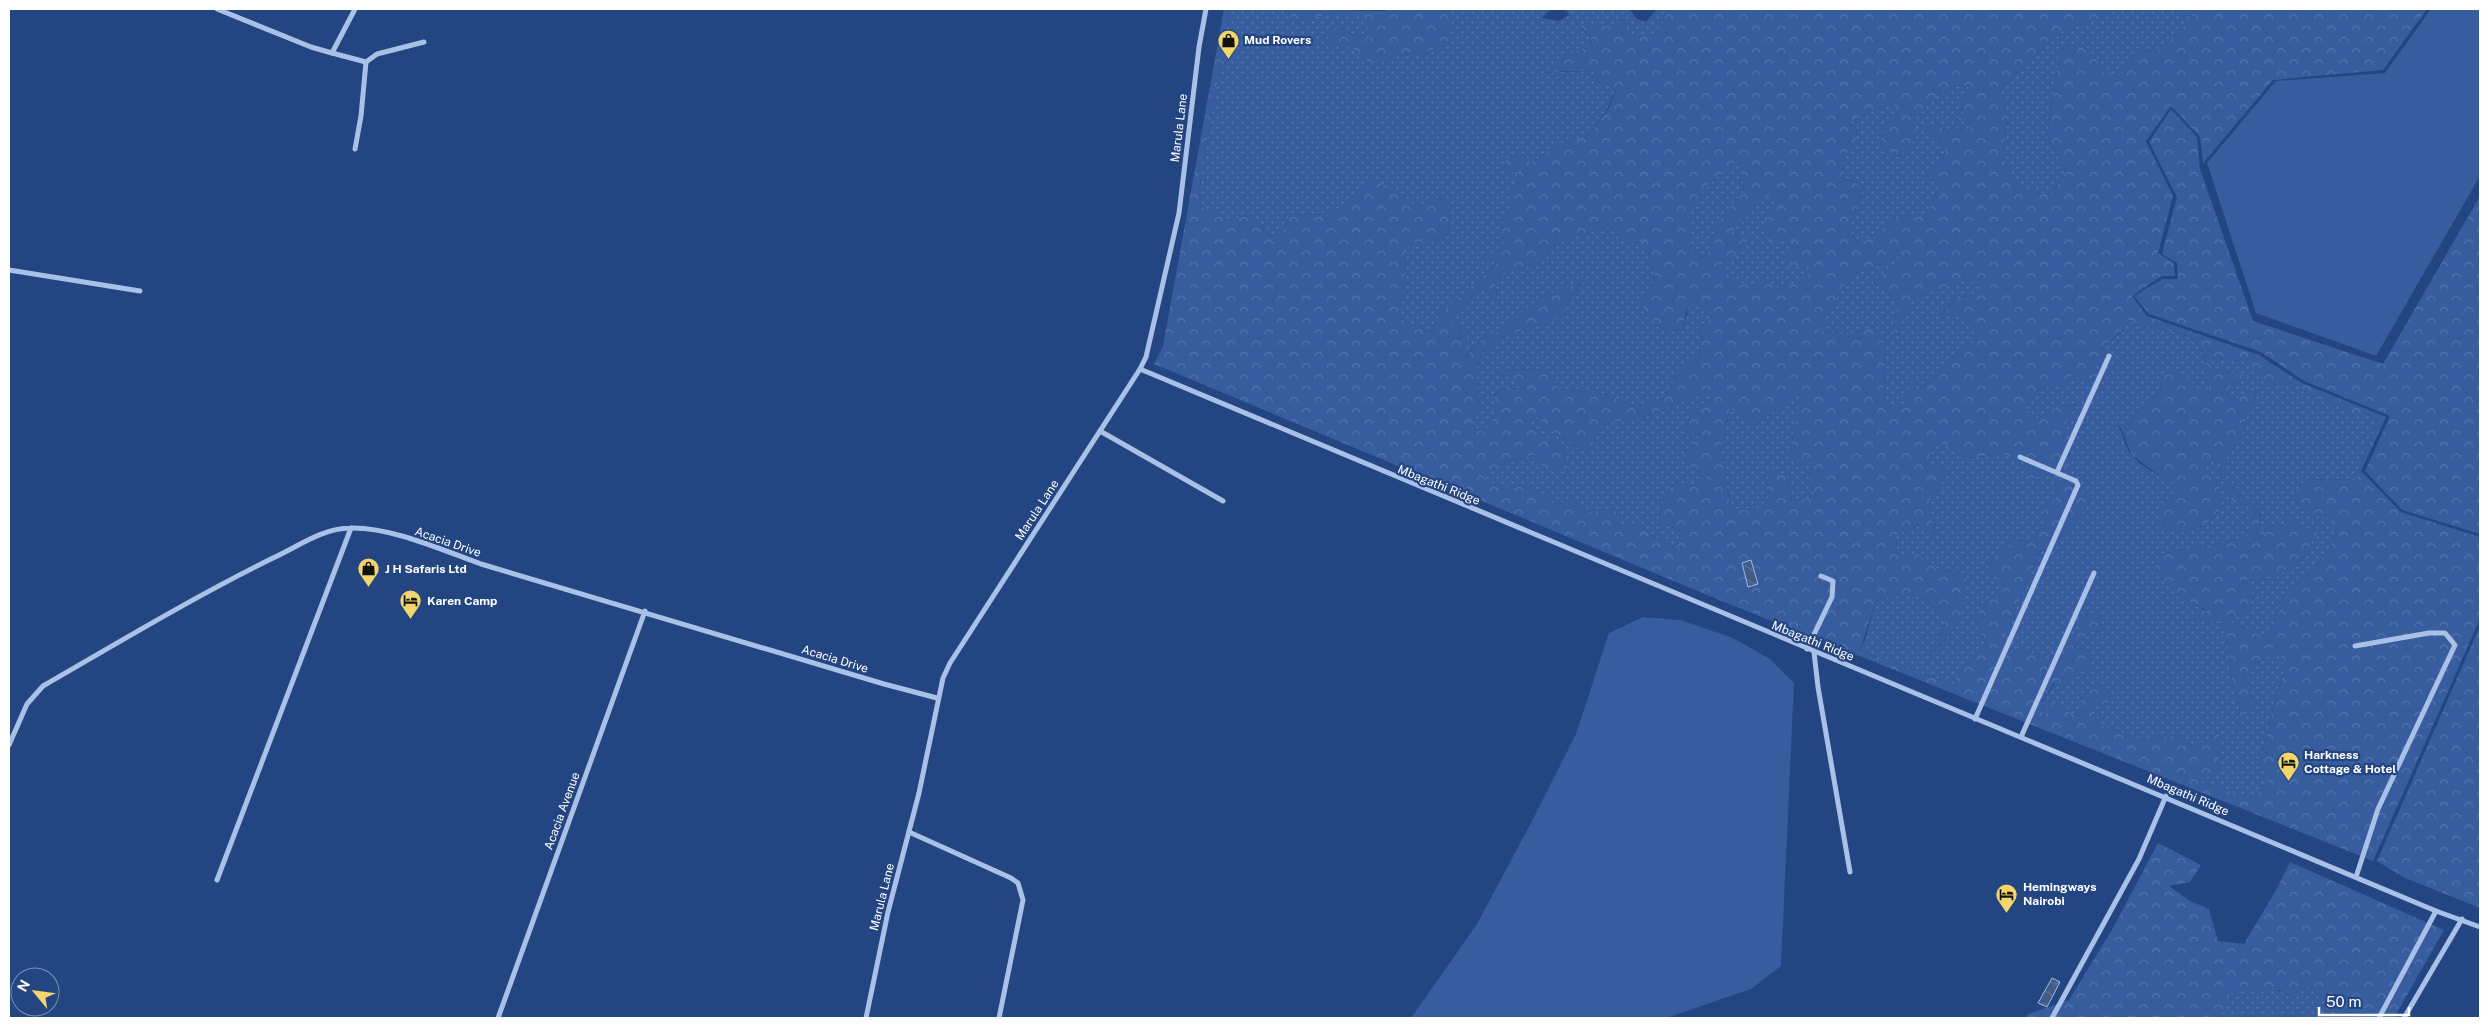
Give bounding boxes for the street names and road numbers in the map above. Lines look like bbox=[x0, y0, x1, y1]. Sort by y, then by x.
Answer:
street label: Marula Lane bbox=[1168, 93, 1190, 163]
street label: Mbagathi Ridge bbox=[1396, 462, 1482, 508]
street label: Marula Lane bbox=[1012, 477, 1062, 543]
street label: Acacia Drive bbox=[413, 524, 483, 560]
street label: Mbagathi Ridge bbox=[1770, 618, 1856, 664]
street label: Acacia Drive bbox=[800, 642, 870, 676]
street label: Acacia Avenue bbox=[541, 770, 583, 852]
street label: Mbagathi Ridge bbox=[2145, 771, 2231, 819]
street label: Marula Lane bbox=[867, 862, 897, 932]

